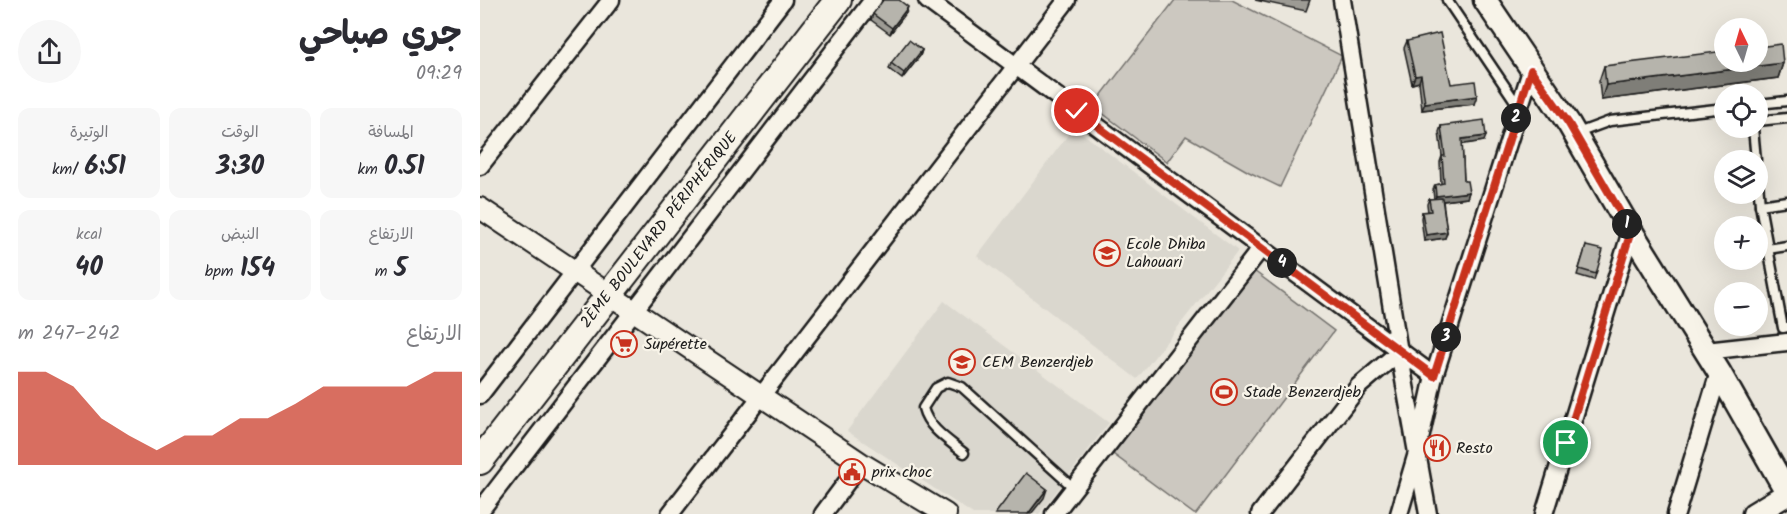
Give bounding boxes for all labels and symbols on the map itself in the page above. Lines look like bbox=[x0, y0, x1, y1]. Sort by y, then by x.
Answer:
north arrow bbox=[1714, 18, 1768, 72]
pin bbox=[1051, 85, 1102, 136]
pin: 2 bbox=[1501, 103, 1531, 133]
street label: 2ÈME BOULEVARD PÉRIPHÉRIQUE bbox=[574, 126, 744, 334]
pin: 1 bbox=[1612, 209, 1642, 239]
place label: Ecole Dhiba Lahouari bbox=[1126, 232, 1206, 275]
school or university icon: Ecole Dhiba Lahouari bbox=[1092, 238, 1122, 268]
pin: 4 bbox=[1267, 248, 1297, 278]
pin: 3 bbox=[1431, 322, 1461, 352]
supermarket icon: Supérette bbox=[609, 329, 639, 359]
place label: Supérette bbox=[644, 332, 707, 357]
school or university icon: CEM Benzerdjeb bbox=[947, 347, 977, 377]
place label: CEM Benzerdjeb bbox=[982, 350, 1094, 375]
sports icon: Stade Benzerdjeb bbox=[1209, 377, 1239, 407]
place label: Stade Benzerdjeb bbox=[1244, 380, 1361, 405]
pin bbox=[1540, 417, 1591, 468]
restaurant icon: Resto bbox=[1422, 433, 1452, 463]
place label: Resto bbox=[1456, 436, 1493, 461]
public building icon: prix choc bbox=[837, 457, 867, 487]
place label: prix choc bbox=[871, 460, 932, 485]

